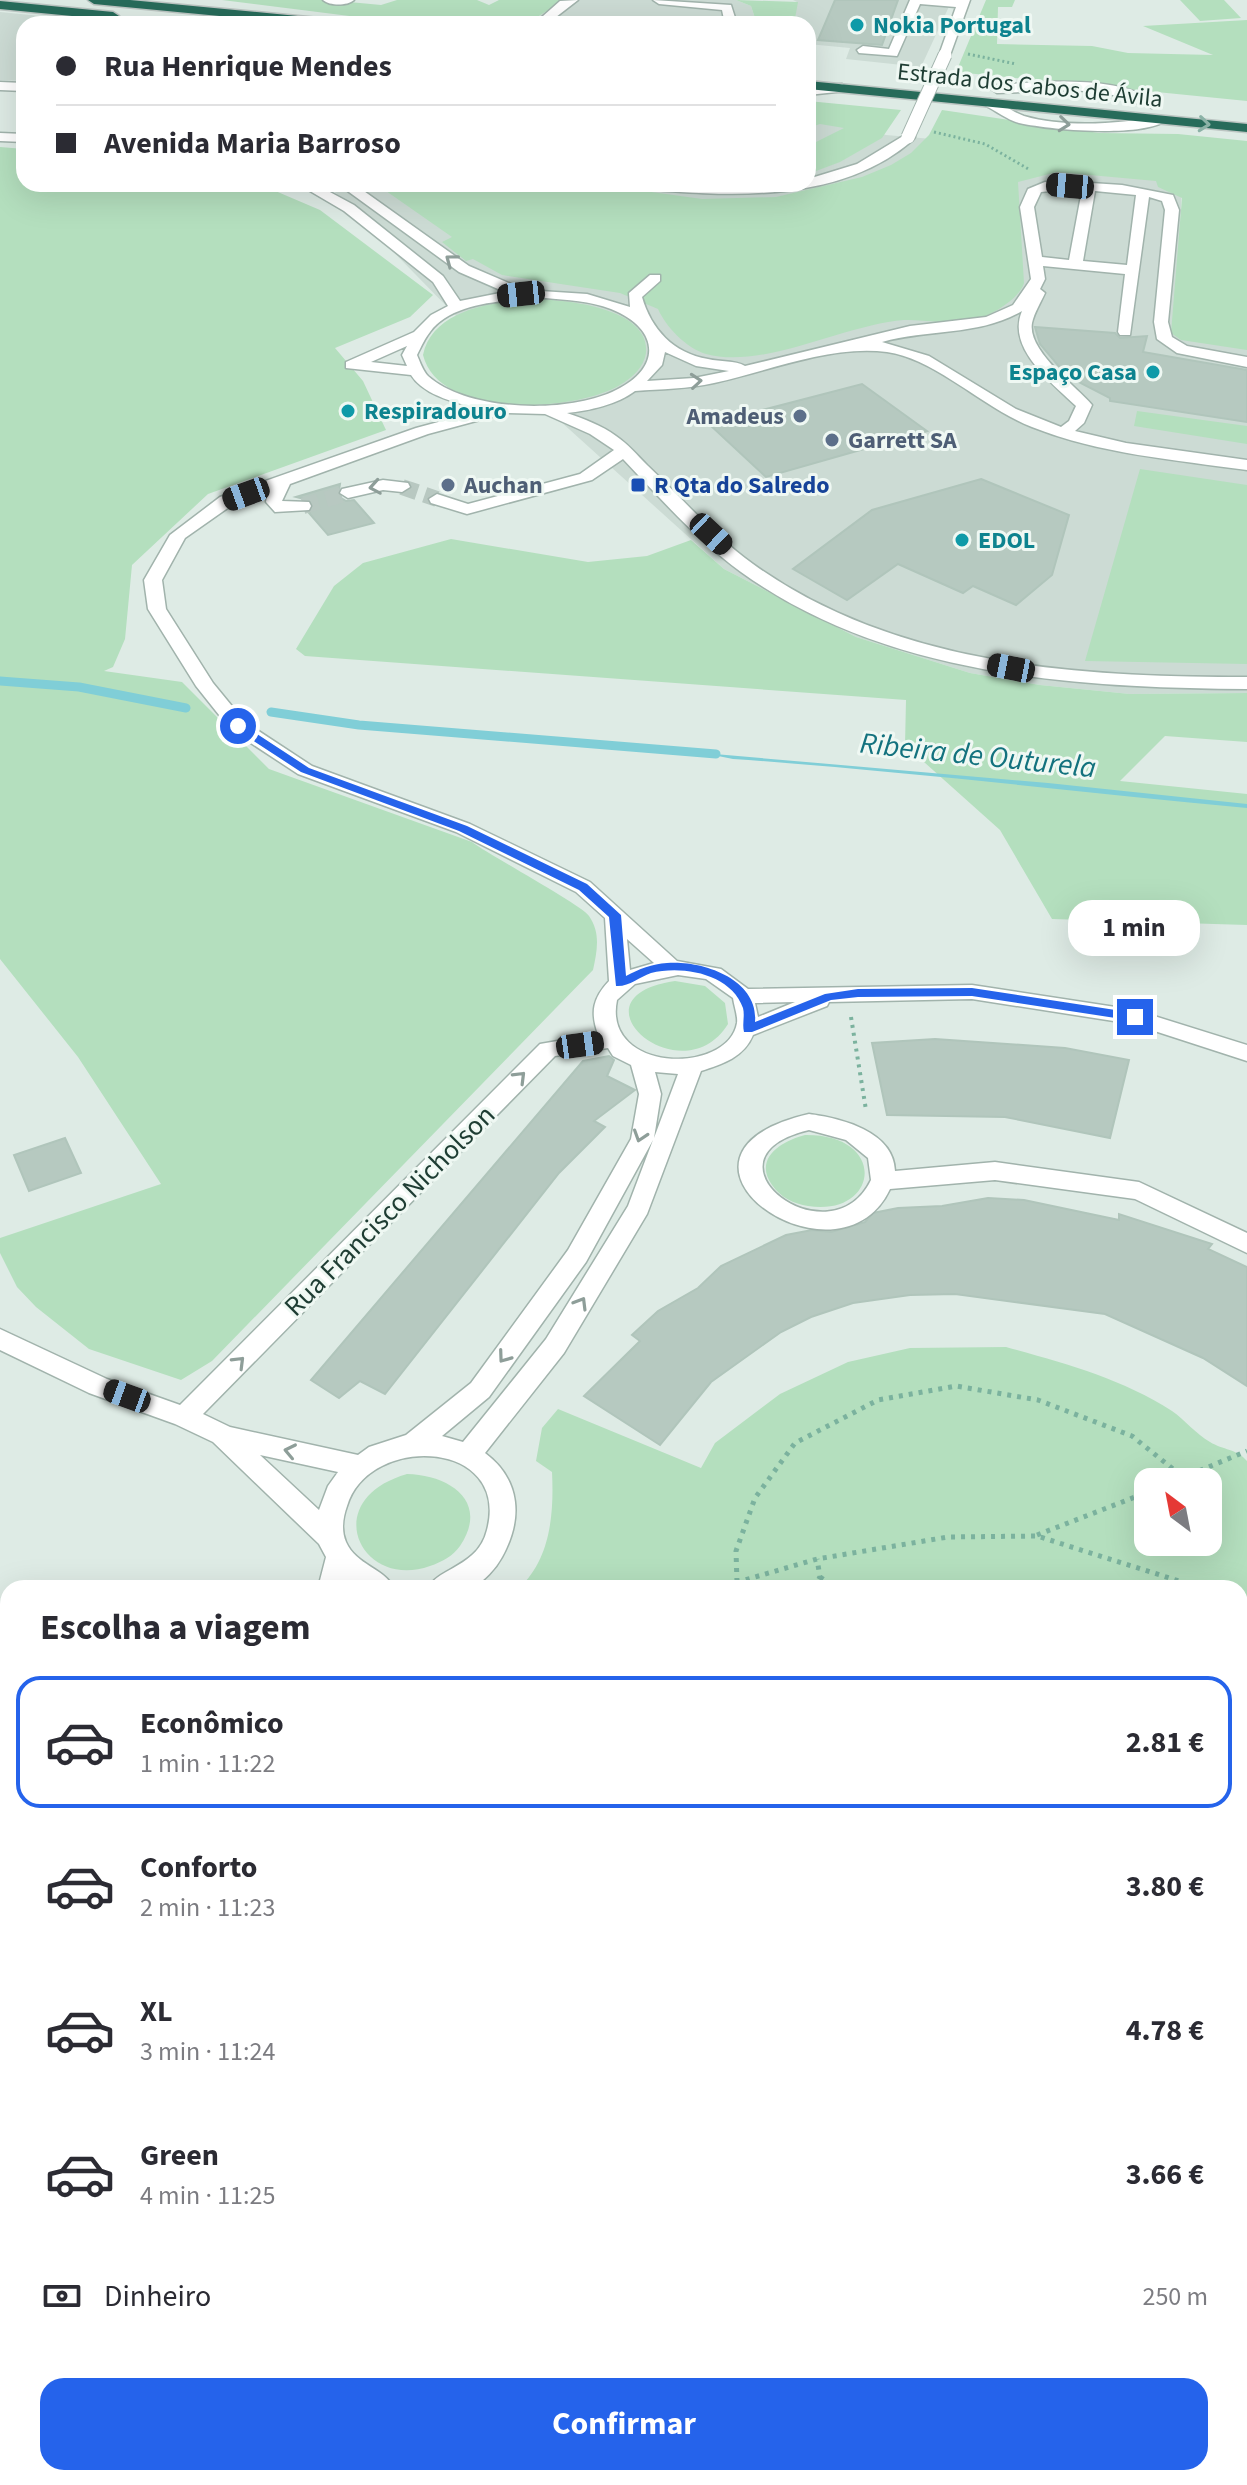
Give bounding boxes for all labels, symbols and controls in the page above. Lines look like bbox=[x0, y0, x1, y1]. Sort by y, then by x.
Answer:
place label: Nokia Portugal bbox=[873, 8, 1031, 43]
marker: Nokia Portugal bbox=[848, 16, 866, 34]
text: Rua Henrique Mendes bbox=[104, 45, 392, 88]
street label: Estrada dos Cabos de Ávila bbox=[896, 54, 1164, 117]
one-way arrow bbox=[1058, 115, 1071, 132]
one-way arrow bbox=[1198, 115, 1211, 132]
text: Avenida Maria Barroso bbox=[104, 122, 401, 165]
car bbox=[1045, 172, 1095, 200]
one-way arrow bbox=[445, 255, 460, 270]
car bbox=[496, 280, 546, 308]
place label: Espaço Casa bbox=[1009, 355, 1137, 390]
marker: Espaço Casa bbox=[1144, 363, 1162, 381]
one-way arrow bbox=[690, 373, 703, 390]
place label: Respiradouro bbox=[364, 394, 507, 429]
place label: Amadeus bbox=[686, 399, 784, 434]
marker: Respiradouro bbox=[339, 402, 357, 420]
marker: Amadeus bbox=[791, 407, 809, 425]
place label: Garrett SA bbox=[848, 423, 957, 458]
marker: Garrett SA bbox=[823, 431, 841, 449]
place label: Auchan bbox=[463, 468, 543, 503]
place label: R Qta do Salredo bbox=[654, 468, 830, 503]
car bbox=[219, 475, 273, 513]
marker: Auchan bbox=[439, 476, 457, 494]
marker: R Qta do Salredo bbox=[629, 476, 647, 494]
one-way arrow bbox=[368, 478, 381, 495]
car bbox=[685, 509, 737, 559]
place label: EDOL bbox=[978, 523, 1035, 558]
marker: EDOL bbox=[953, 531, 971, 549]
car bbox=[985, 652, 1037, 684]
route start bbox=[220, 708, 256, 744]
water label: Ribeira de Outurela bbox=[858, 722, 1098, 789]
callout: 1 min bbox=[1069, 901, 1201, 957]
text: 1 min bbox=[1102, 909, 1166, 946]
route end bbox=[1117, 999, 1153, 1035]
car bbox=[555, 1030, 605, 1060]
one-way arrow bbox=[511, 1072, 525, 1086]
street label: Rua Francisco Nicholson bbox=[275, 1096, 504, 1325]
one-way arrow bbox=[633, 1129, 649, 1142]
one-way arrow bbox=[572, 1297, 587, 1312]
one-way arrow bbox=[499, 1348, 514, 1362]
one-way arrow bbox=[230, 1357, 244, 1371]
car bbox=[100, 1377, 154, 1415]
one-way arrow bbox=[284, 1443, 298, 1460]
north arrow bbox=[1134, 1468, 1222, 1556]
map controls bbox=[1134, 1468, 1222, 1556]
text: Escolha a viagem bbox=[40, 1602, 311, 1653]
text: Econômico bbox=[140, 1702, 284, 1745]
icon: car bbox=[44, 1706, 116, 1778]
text: 2.81 € bbox=[1126, 1721, 1204, 1764]
text: 1 min · 11:22 bbox=[140, 1745, 275, 1782]
text: Conforto bbox=[140, 1846, 257, 1889]
icon: car bbox=[44, 1850, 116, 1922]
text: 3.80 € bbox=[1126, 1865, 1204, 1908]
text: 2 min · 11:23 bbox=[140, 1889, 275, 1926]
text: XL bbox=[140, 1990, 173, 2033]
icon: car bbox=[44, 1994, 116, 2066]
text: 4.78 € bbox=[1126, 2009, 1204, 2052]
text: 3 min · 11:24 bbox=[140, 2033, 275, 2070]
text: Green bbox=[140, 2134, 219, 2177]
icon: car bbox=[44, 2138, 116, 2210]
text: 3.66 € bbox=[1126, 2153, 1204, 2196]
text: 4 min · 11:25 bbox=[140, 2177, 275, 2214]
icon: cash bbox=[40, 2274, 84, 2318]
text: Dinheiro bbox=[104, 2275, 211, 2318]
text: 250 m bbox=[1142, 2278, 1208, 2315]
button: Confirmar bbox=[40, 2378, 1208, 2470]

